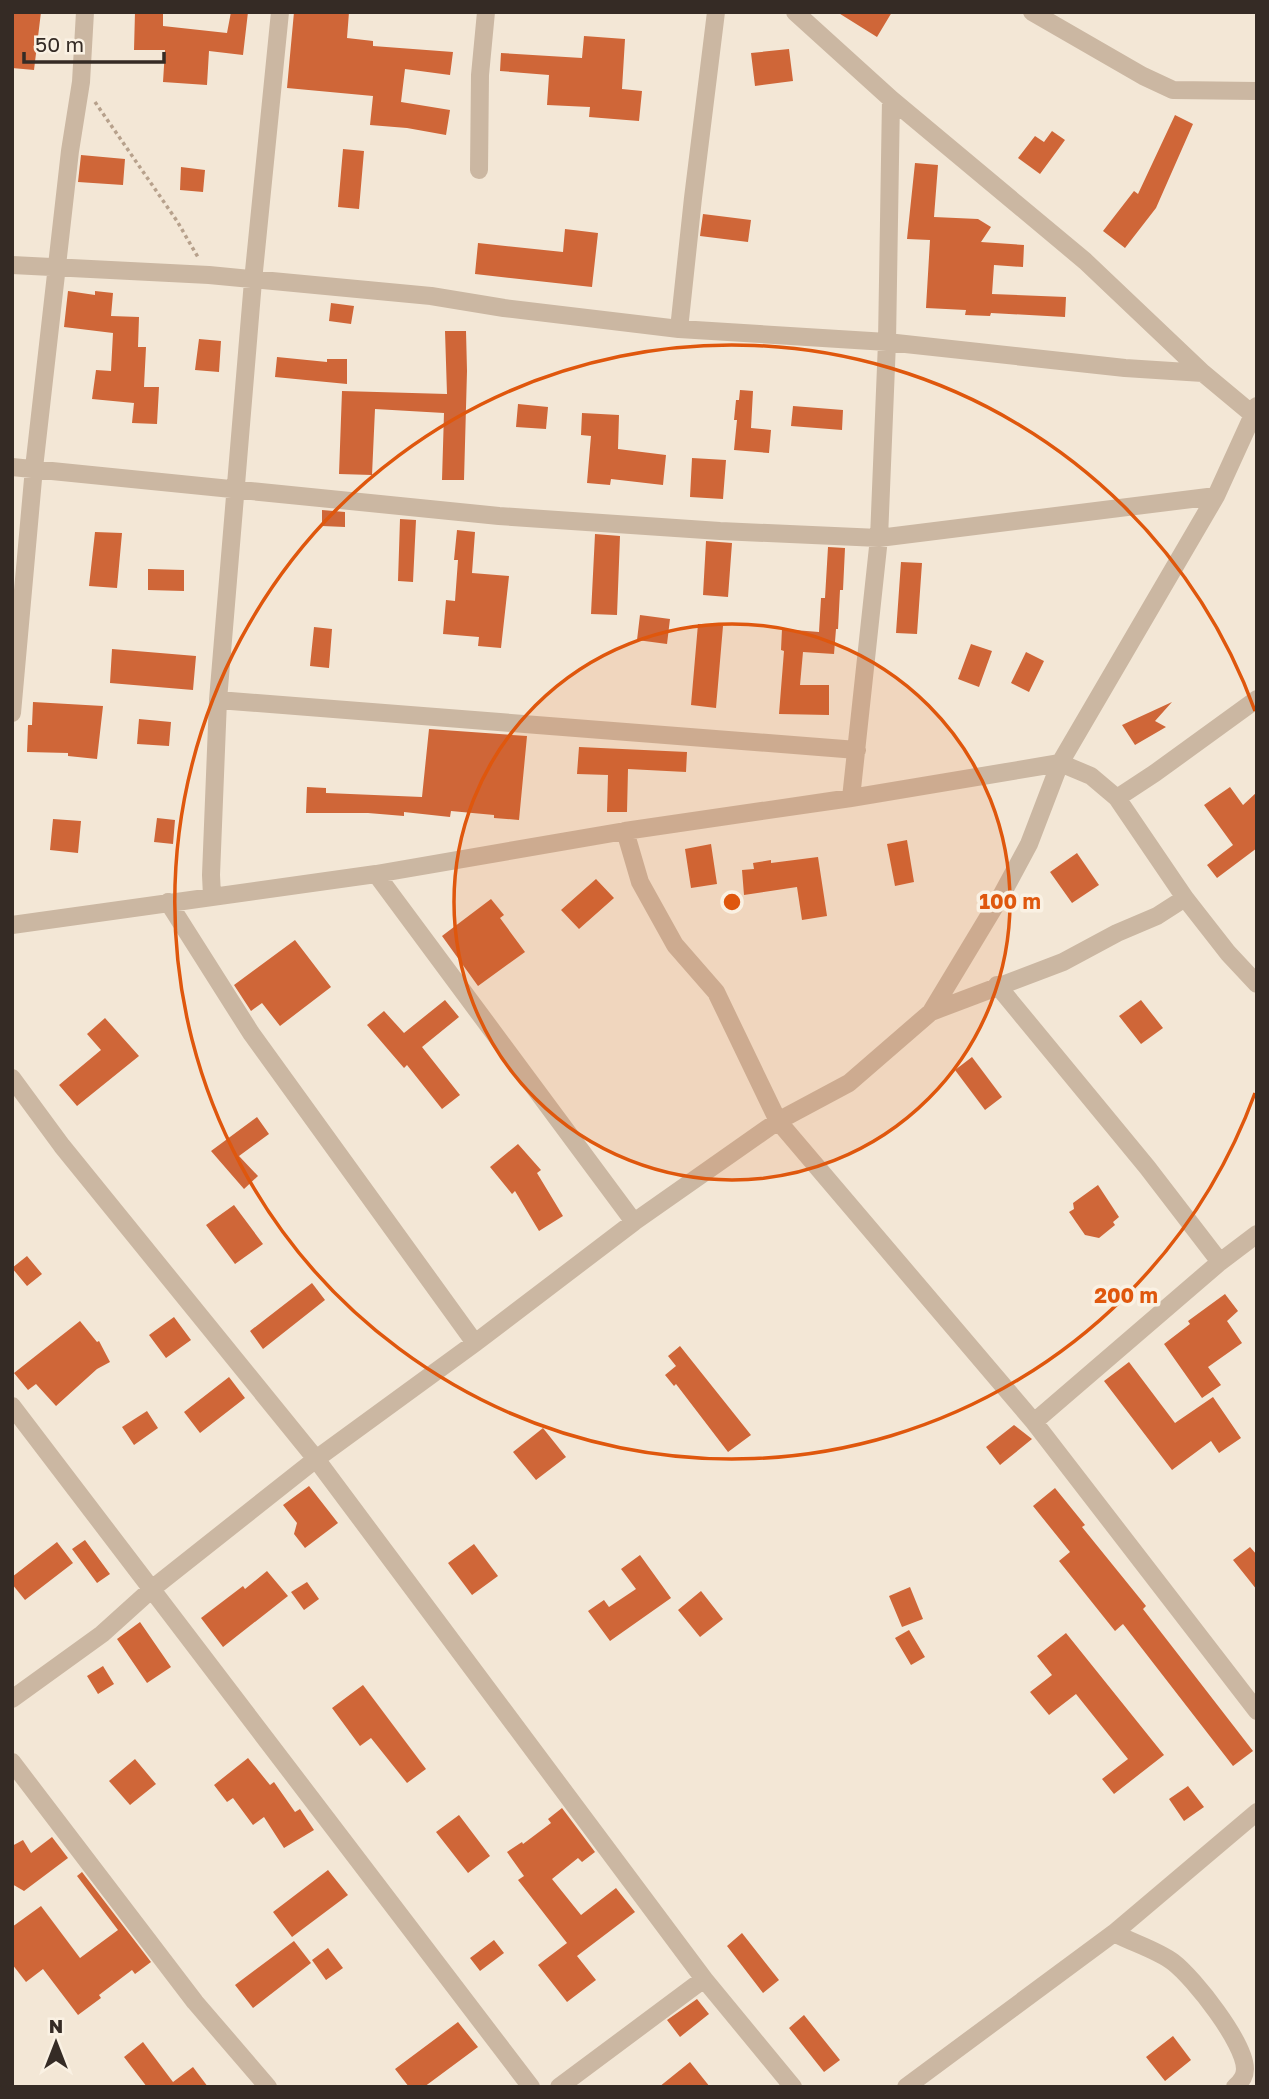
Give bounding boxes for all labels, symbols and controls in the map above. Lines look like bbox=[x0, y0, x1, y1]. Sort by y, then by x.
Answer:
scale bar bbox=[24, 21, 164, 65]
text: 50 m bbox=[35, 31, 84, 57]
text: 100 m bbox=[979, 888, 1041, 914]
centre of rings bbox=[720, 890, 744, 914]
text: 200 m bbox=[1094, 1282, 1158, 1308]
north arrow bbox=[21, 2008, 91, 2078]
text: N bbox=[49, 2014, 63, 2037]

